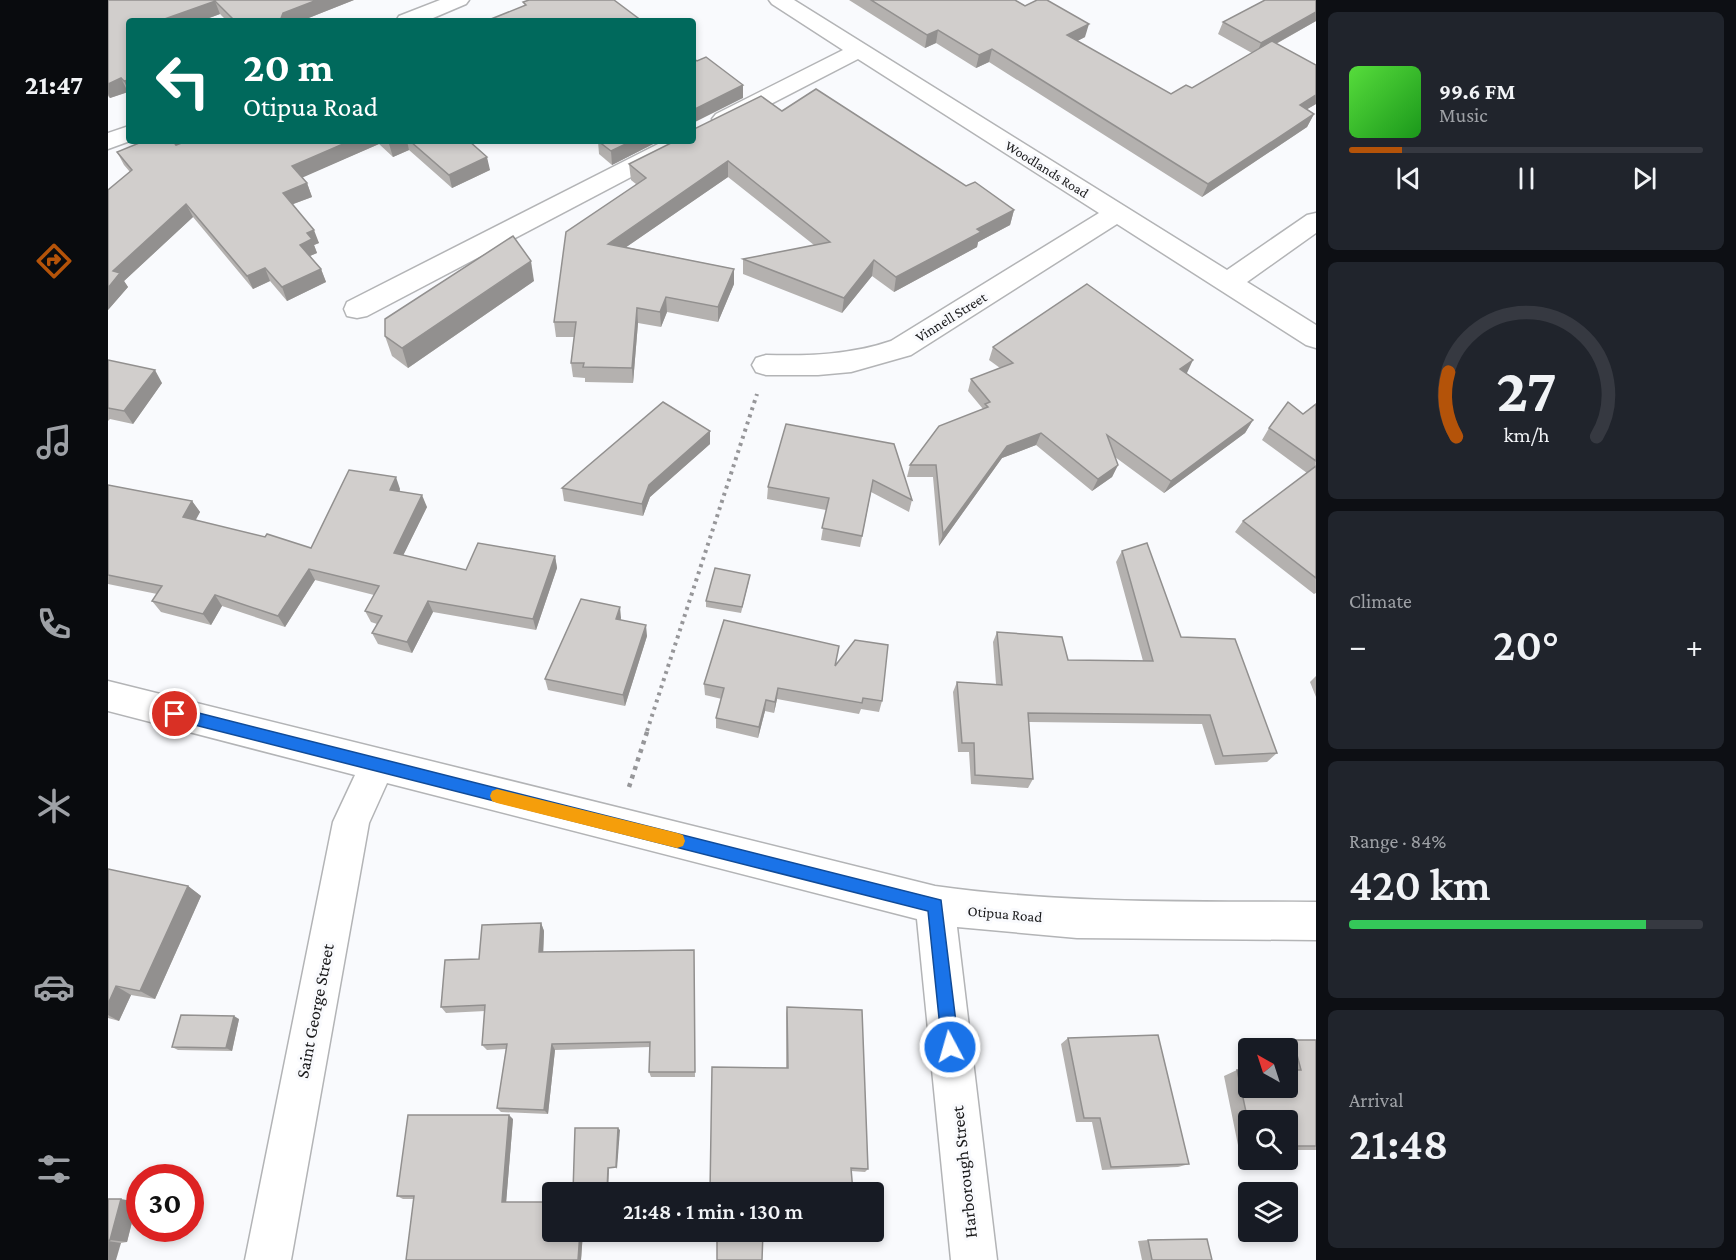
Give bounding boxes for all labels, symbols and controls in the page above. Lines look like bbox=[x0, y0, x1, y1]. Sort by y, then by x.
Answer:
icon: left bbox=[144, 42, 222, 120]
text: 20 m bbox=[243, 43, 334, 90]
text: 21:47 bbox=[25, 70, 83, 100]
text: 99.6 FM bbox=[1439, 79, 1515, 104]
text: Otipua Road bbox=[243, 92, 378, 122]
text: Music bbox=[1439, 104, 1488, 126]
street label: Woodlands Road bbox=[1002, 137, 1092, 201]
icon: previous bbox=[1392, 162, 1425, 195]
icon: pause bbox=[1510, 162, 1543, 195]
icon: next bbox=[1628, 162, 1661, 195]
icon: directions bbox=[33, 240, 75, 282]
street label: Vinnell Street bbox=[913, 288, 990, 345]
text: 27 bbox=[1496, 356, 1556, 425]
icon: music bbox=[33, 421, 75, 463]
text: km/h bbox=[1503, 424, 1550, 448]
text: Climate bbox=[1349, 590, 1412, 612]
icon: phone bbox=[33, 603, 75, 645]
text: 20° bbox=[1493, 620, 1559, 670]
text: − bbox=[1349, 627, 1366, 664]
text: + bbox=[1686, 627, 1703, 664]
pin bbox=[149, 688, 200, 739]
icon: arrive bbox=[158, 697, 191, 730]
icon: climate bbox=[33, 785, 75, 827]
text: Range · 84% bbox=[1349, 830, 1446, 852]
text: 420 km bbox=[1349, 860, 1491, 910]
street label: Otipua Road bbox=[967, 903, 1043, 926]
street label: Saint George Street bbox=[292, 941, 338, 1080]
icon: car bbox=[33, 966, 75, 1008]
position arrow bbox=[918, 1015, 982, 1079]
north arrow bbox=[1238, 1038, 1298, 1098]
map controls bbox=[1238, 1038, 1298, 1242]
text: Arrival bbox=[1349, 1089, 1403, 1111]
street label: Harborough Street bbox=[947, 1104, 981, 1239]
button: search bbox=[1238, 1110, 1298, 1170]
text: 21:48 bbox=[1349, 1119, 1448, 1169]
icon: filters bbox=[33, 1148, 75, 1190]
speed limit sign: 30 bbox=[126, 1164, 204, 1242]
button: layers bbox=[1238, 1182, 1298, 1242]
text: 21:48 · 1 min · 130 m bbox=[623, 1199, 803, 1224]

